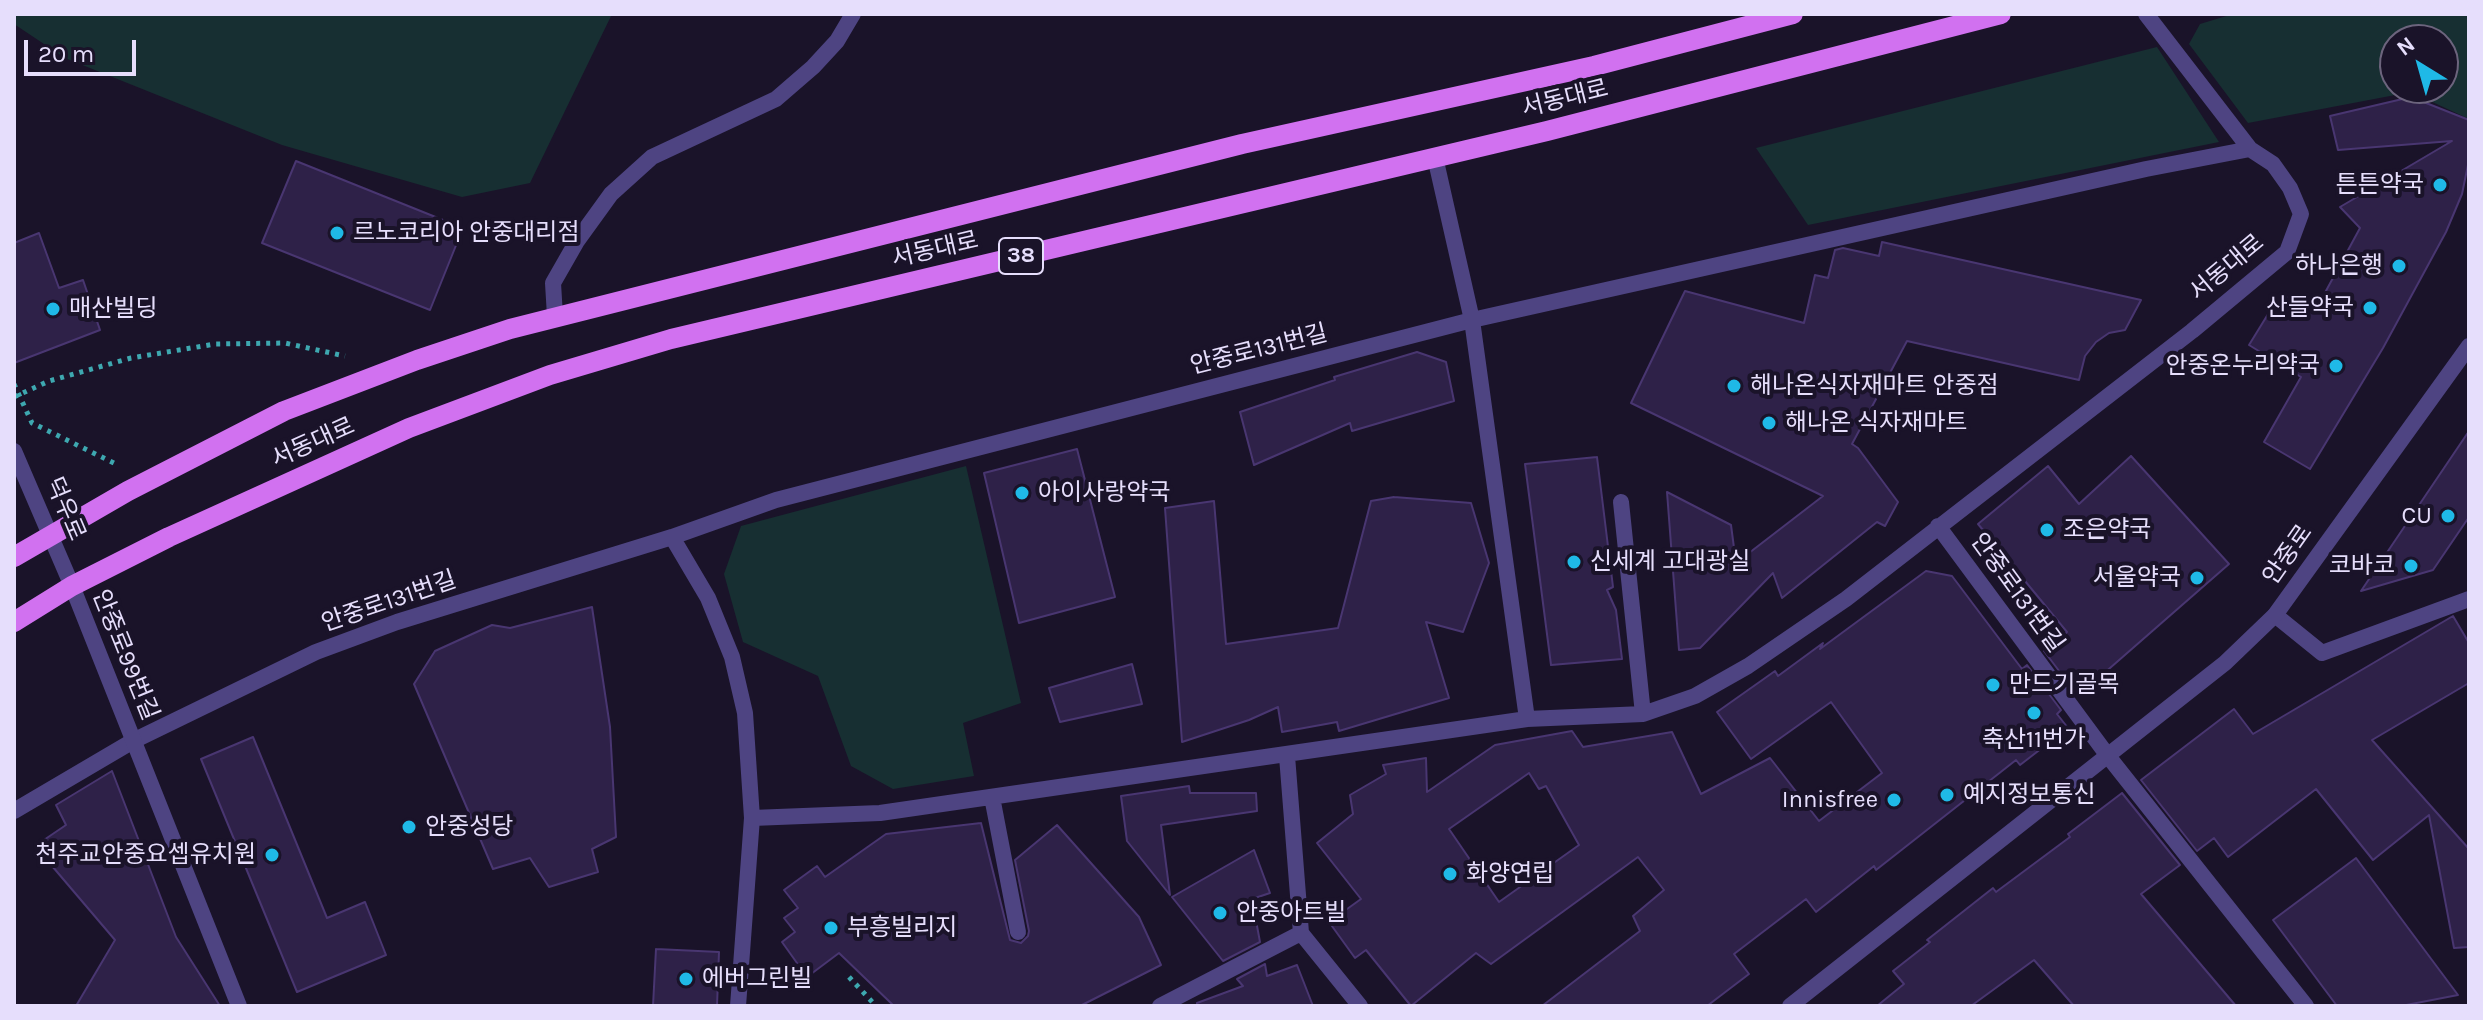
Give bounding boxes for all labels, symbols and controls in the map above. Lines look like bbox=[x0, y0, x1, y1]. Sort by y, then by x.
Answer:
scale bar bbox=[28, 24, 140, 74]
north arrow bbox=[2379, 24, 2459, 104]
text: N bbox=[2392, 31, 2420, 62]
text: 20 m bbox=[38, 40, 94, 68]
street label: 서동대로 bbox=[1519, 74, 1611, 124]
place label: 튼튼약국 bbox=[2336, 171, 2424, 199]
marker: 튼튼약국 bbox=[2431, 176, 2449, 194]
place label: 르노코리아 안중대리점 bbox=[353, 219, 579, 247]
marker: 르노코리아 안중대리점 bbox=[328, 224, 346, 242]
street label: 서동대로 bbox=[889, 226, 981, 274]
street label: 서동대로 bbox=[2184, 229, 2270, 307]
road number: 38 bbox=[999, 238, 1043, 274]
place label: 하나은행 bbox=[2295, 252, 2383, 280]
marker: 하나은행 bbox=[2390, 257, 2408, 275]
place label: 산들약국 bbox=[2266, 294, 2354, 322]
place label: 매산빌딩 bbox=[69, 295, 157, 323]
marker: 산들약국 bbox=[2361, 299, 2379, 317]
marker: 매산빌딩 bbox=[44, 300, 62, 318]
street label: 안중로131번길 bbox=[1187, 319, 1331, 381]
place label: 안중온누리약국 bbox=[2165, 352, 2320, 380]
marker: 안중온누리약국 bbox=[2327, 357, 2345, 375]
place label: 해나온식자재마트 안중점 bbox=[1750, 372, 1999, 400]
marker: 해나온식자재마트 안중점 bbox=[1725, 377, 1743, 395]
place label: 해나온 식자재마트 bbox=[1785, 409, 1967, 437]
street label: 서동대로 bbox=[267, 412, 359, 474]
marker: 해나온 식자재마트 bbox=[1760, 414, 1778, 432]
street label: 덕우로 bbox=[39, 473, 91, 545]
place label: 아이사랑약국 bbox=[1038, 479, 1170, 507]
marker: 아이사랑약국 bbox=[1013, 484, 1031, 502]
place label: CU bbox=[2402, 502, 2432, 530]
marker: CU bbox=[2439, 507, 2457, 525]
place label: 조은약국 bbox=[2063, 516, 2151, 544]
street label: 안중로 bbox=[2257, 520, 2319, 590]
marker: 조은약국 bbox=[2038, 521, 2056, 539]
street label: 안중로131번길 bbox=[1964, 528, 2070, 658]
place label: 신세계 고대광실 bbox=[1590, 548, 1750, 576]
place label: 코바코 bbox=[2329, 552, 2395, 580]
marker: 신세계 고대광실 bbox=[1565, 553, 1583, 571]
marker: 코바코 bbox=[2402, 557, 2420, 575]
place label: 서울약국 bbox=[2093, 564, 2181, 592]
street label: 안중로131번길 bbox=[318, 566, 460, 638]
marker: 서울약국 bbox=[2188, 569, 2206, 587]
street label: 안중로99번길 bbox=[86, 586, 164, 724]
place label: 만드기골목 bbox=[2009, 671, 2119, 699]
marker: 만드기골목 bbox=[1984, 676, 2002, 694]
marker: 축산11번가 bbox=[2025, 704, 2043, 722]
place label: 축산11번가 bbox=[1982, 726, 2086, 754]
place label: 예지정보통신 bbox=[1963, 781, 2095, 809]
place label: Innisfree bbox=[1782, 786, 1878, 814]
marker: 예지정보통신 bbox=[1938, 786, 1956, 804]
marker: Innisfree bbox=[1885, 791, 1903, 809]
place label: 안중성당 bbox=[425, 813, 513, 841]
marker: 안중성당 bbox=[400, 818, 418, 836]
place label: 천주교안중요셉유치원 bbox=[35, 841, 256, 869]
marker: 천주교안중요셉유치원 bbox=[263, 846, 281, 864]
place label: 화양연립 bbox=[1466, 860, 1554, 888]
marker: 화양연립 bbox=[1441, 865, 1459, 883]
place label: 안중아트빌 bbox=[1236, 899, 1346, 927]
marker: 안중아트빌 bbox=[1211, 904, 1229, 922]
place label: 부흥빌리지 bbox=[847, 914, 957, 942]
marker: 부흥빌리지 bbox=[822, 919, 840, 937]
place label: 에버그린빌 bbox=[702, 965, 812, 993]
marker: 에버그린빌 bbox=[677, 970, 695, 988]

